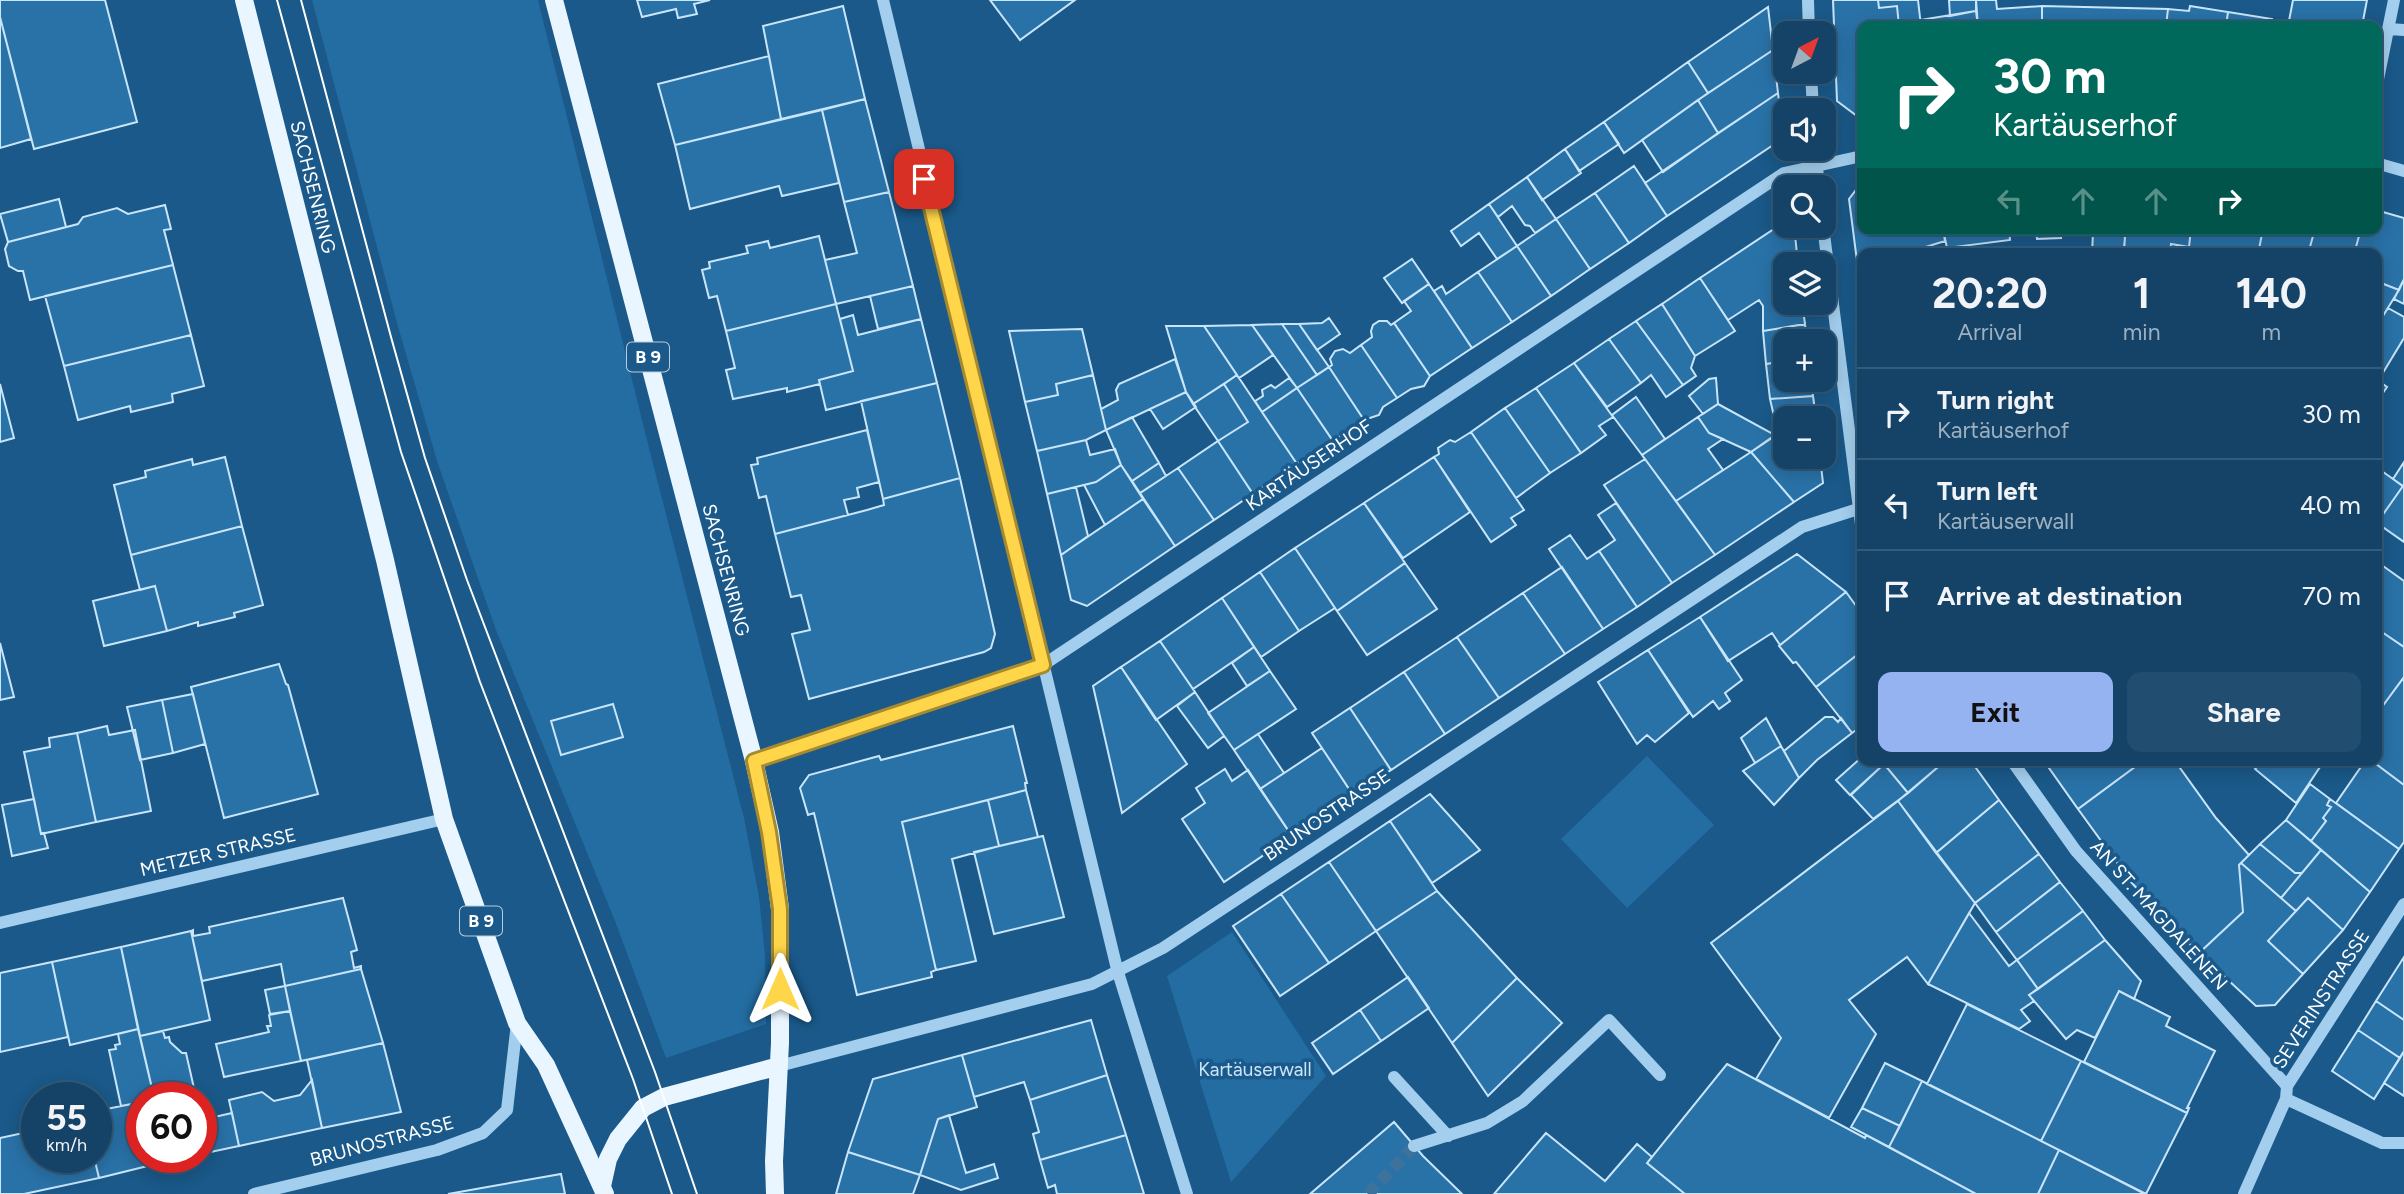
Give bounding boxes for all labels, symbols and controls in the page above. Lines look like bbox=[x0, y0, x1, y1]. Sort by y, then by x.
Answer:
north arrow bbox=[1773, 21, 1836, 84]
map controls bbox=[1773, 21, 1836, 469]
text: 30 m bbox=[1993, 46, 2106, 105]
icon: right bbox=[1878, 49, 1969, 140]
button: sound bbox=[1773, 98, 1836, 161]
text: Kartäuserhof bbox=[1993, 106, 2177, 144]
street label: SACHSENRING bbox=[285, 118, 341, 256]
pin bbox=[894, 149, 954, 209]
icon: arrive bbox=[905, 160, 943, 198]
button: search bbox=[1773, 175, 1836, 238]
icon: left bbox=[1991, 182, 2029, 220]
icon: ahead bbox=[2064, 182, 2102, 220]
icon: ahead bbox=[2137, 182, 2175, 220]
icon: right bbox=[2210, 182, 2248, 220]
button: layers bbox=[1773, 252, 1836, 315]
text: 20:20 bbox=[1932, 268, 2048, 319]
text: 1 bbox=[2133, 268, 2150, 319]
text: 140 bbox=[2235, 268, 2307, 319]
text: Arrival bbox=[1957, 318, 2022, 346]
text: min bbox=[2123, 318, 2160, 346]
text: m bbox=[2261, 318, 2281, 346]
button: + bbox=[1773, 329, 1836, 392]
road number: B 9 bbox=[627, 342, 669, 372]
text: Turn right bbox=[1937, 384, 2054, 416]
icon: right bbox=[1878, 395, 1916, 433]
text: 30 m bbox=[2302, 398, 2361, 430]
button: − bbox=[1773, 406, 1836, 469]
street label: KARTÄUSERHOF bbox=[1242, 414, 1376, 516]
text: Kartäuserhof bbox=[1937, 416, 2069, 444]
text: Turn left bbox=[1937, 475, 2038, 507]
icon: left bbox=[1878, 486, 1916, 524]
text: 40 m bbox=[2300, 489, 2361, 521]
street label: SACHSENRING bbox=[697, 501, 755, 639]
text: Kartäuserwall bbox=[1937, 507, 2074, 535]
icon: arrive bbox=[1878, 577, 1916, 615]
text: Arrive at destination bbox=[1937, 580, 2182, 612]
text: 70 m bbox=[2302, 580, 2361, 612]
button: Exit bbox=[1878, 672, 2113, 752]
button: Share bbox=[2127, 672, 2361, 752]
street label: BRUNOSTRASSE bbox=[1259, 764, 1395, 866]
street label: METZER STRASSE bbox=[138, 823, 298, 881]
street label: AN ST. MAGDALENEN bbox=[2086, 835, 2232, 995]
road number: B 9 bbox=[460, 906, 502, 936]
street label: SEVERINSTRASSE bbox=[2268, 925, 2374, 1073]
position arrow bbox=[743, 952, 817, 1026]
park label: Kartäuserwall bbox=[1198, 1058, 1312, 1081]
speed limit sign: 60 bbox=[126, 1082, 217, 1173]
text: 55 bbox=[46, 1097, 87, 1139]
street label: BRUNOSTRASSE bbox=[308, 1111, 456, 1171]
text: km/h bbox=[46, 1134, 87, 1156]

